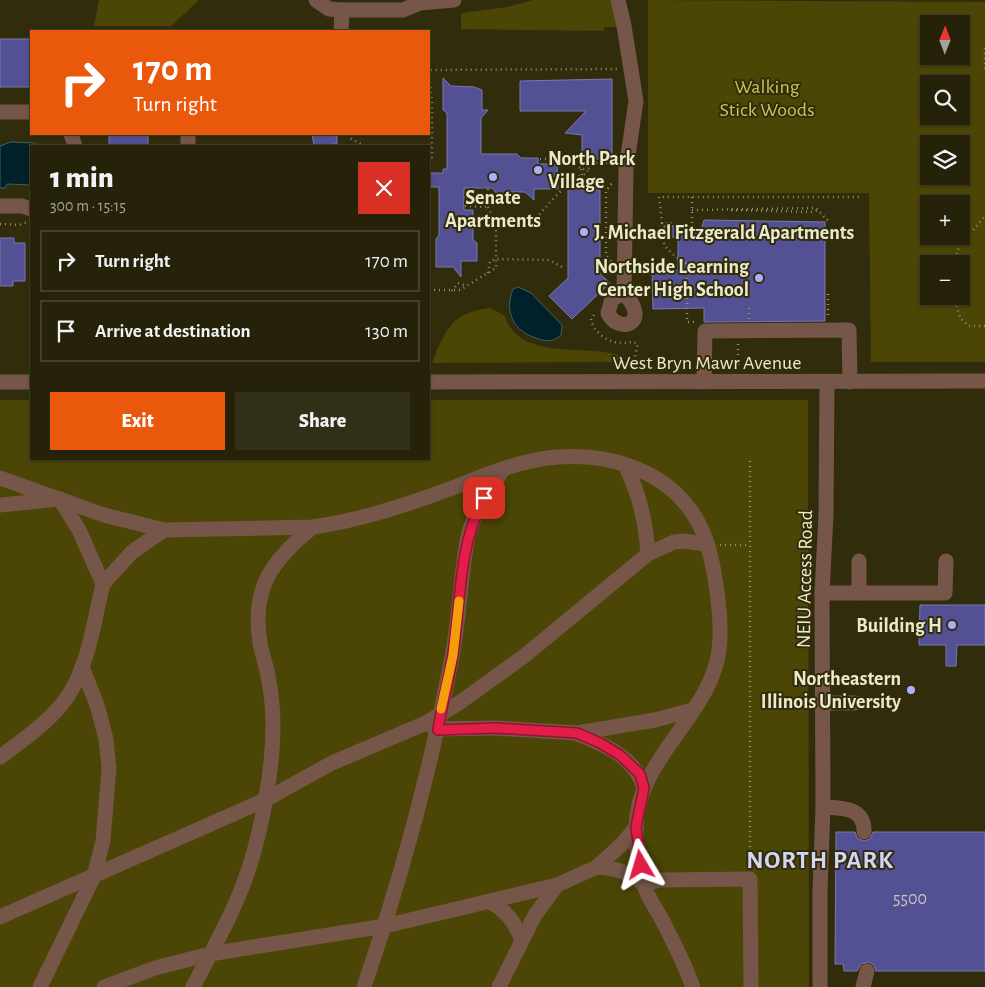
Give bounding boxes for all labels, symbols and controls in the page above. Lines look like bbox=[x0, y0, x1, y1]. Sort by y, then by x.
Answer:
north arrow bbox=[920, 15, 970, 65]
map controls bbox=[920, 15, 970, 305]
icon: right bbox=[50, 50, 115, 115]
text: 170 m bbox=[133, 52, 213, 87]
button: search bbox=[920, 75, 970, 125]
park label: Walking Stick Woods bbox=[719, 77, 815, 120]
text: Turn right bbox=[133, 93, 217, 115]
button: layers bbox=[920, 135, 970, 185]
place label: North Park Village bbox=[548, 149, 636, 192]
button: close bbox=[358, 162, 410, 214]
text: 1 min bbox=[50, 163, 114, 193]
marker: North Park Village bbox=[532, 164, 544, 176]
marker: Senate Apartments bbox=[487, 171, 499, 183]
place label: Senate Apartments bbox=[445, 188, 541, 231]
button: + bbox=[920, 195, 970, 245]
text: 300 m · 15:15 bbox=[50, 198, 126, 214]
place label: J. Michael Fitzgerald Apartments bbox=[594, 223, 855, 243]
marker: J. Michael Fitzgerald Apartments bbox=[578, 226, 590, 238]
icon: right bbox=[52, 247, 80, 275]
text: Turn right bbox=[95, 252, 170, 271]
text: 170 m bbox=[365, 252, 408, 271]
button: − bbox=[920, 255, 970, 305]
place label: Northside Learning Center High School bbox=[595, 257, 750, 300]
marker: Northside Learning Center High School bbox=[753, 272, 765, 284]
icon: arrive bbox=[52, 317, 80, 345]
text: Arrive at destination bbox=[95, 322, 251, 341]
text: 130 m bbox=[365, 322, 408, 341]
street label: West Bryn Mawr Avenue bbox=[613, 353, 801, 373]
button: Exit bbox=[50, 392, 225, 450]
button: Share bbox=[235, 392, 410, 450]
pin bbox=[463, 477, 505, 519]
icon: arrive bbox=[470, 484, 498, 512]
street label: NEIU Access Road bbox=[794, 510, 816, 648]
place label: Building H bbox=[856, 616, 942, 636]
marker: Building H bbox=[946, 619, 958, 631]
place label: Northeastern Illinois University bbox=[761, 669, 901, 712]
marker: Northeastern Illinois University bbox=[905, 684, 917, 696]
position arrow bbox=[614, 838, 666, 890]
district label: NORTH PARK bbox=[746, 848, 894, 873]
house number: 5500 bbox=[893, 890, 927, 908]

